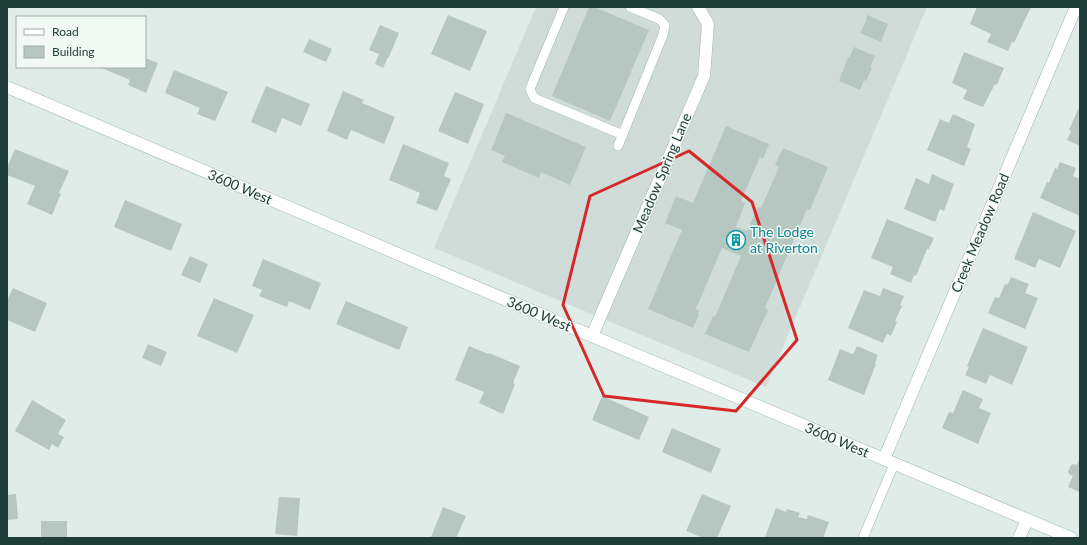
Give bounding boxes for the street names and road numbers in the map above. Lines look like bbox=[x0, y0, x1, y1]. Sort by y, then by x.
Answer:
street label: Meadow Spring Lane bbox=[629, 110, 695, 235]
street label: 3600 West bbox=[206, 165, 275, 208]
street label: Creek Meadow Road bbox=[947, 171, 1012, 295]
street label: 3600 West bbox=[505, 292, 574, 335]
street label: 3600 West bbox=[803, 418, 872, 461]

